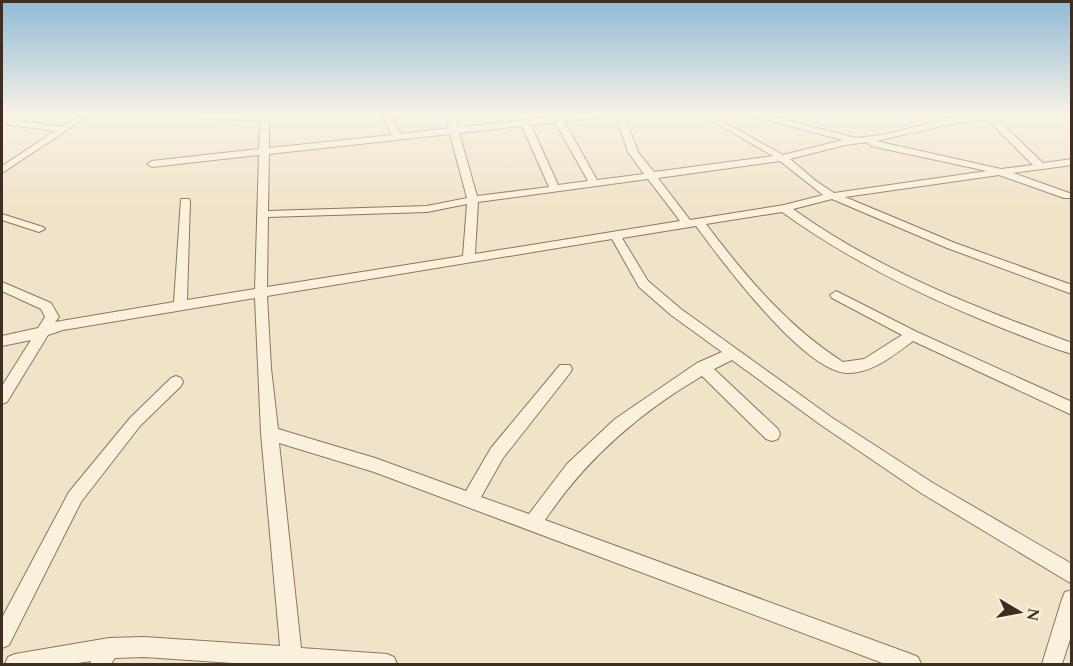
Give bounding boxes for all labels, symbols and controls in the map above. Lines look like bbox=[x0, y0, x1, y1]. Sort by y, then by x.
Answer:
north arrow bbox=[989, 582, 1049, 642]
text: N bbox=[1020, 606, 1046, 623]

